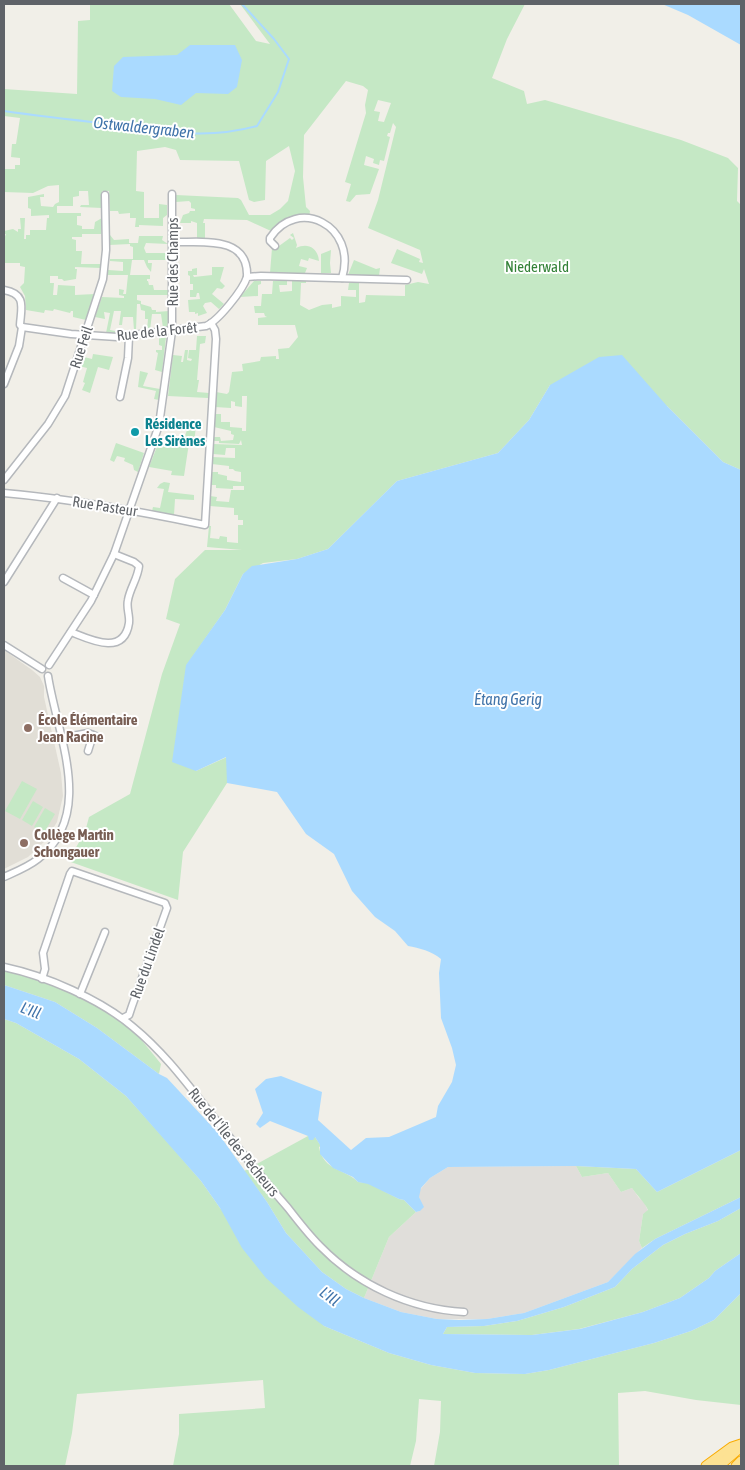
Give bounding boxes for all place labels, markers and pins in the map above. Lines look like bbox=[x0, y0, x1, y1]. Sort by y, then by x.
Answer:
place label: Résidence Les Sirènes bbox=[145, 415, 206, 449]
marker: Résidence Les Sirènes bbox=[129, 426, 141, 438]
place label: École Élémentaire Jean Racine bbox=[37, 711, 138, 745]
marker: École Élémentaire Jean Racine bbox=[22, 722, 34, 734]
place label: Collège Martin Schongauer bbox=[34, 826, 114, 860]
marker: Collège Martin Schongauer bbox=[18, 837, 30, 849]

